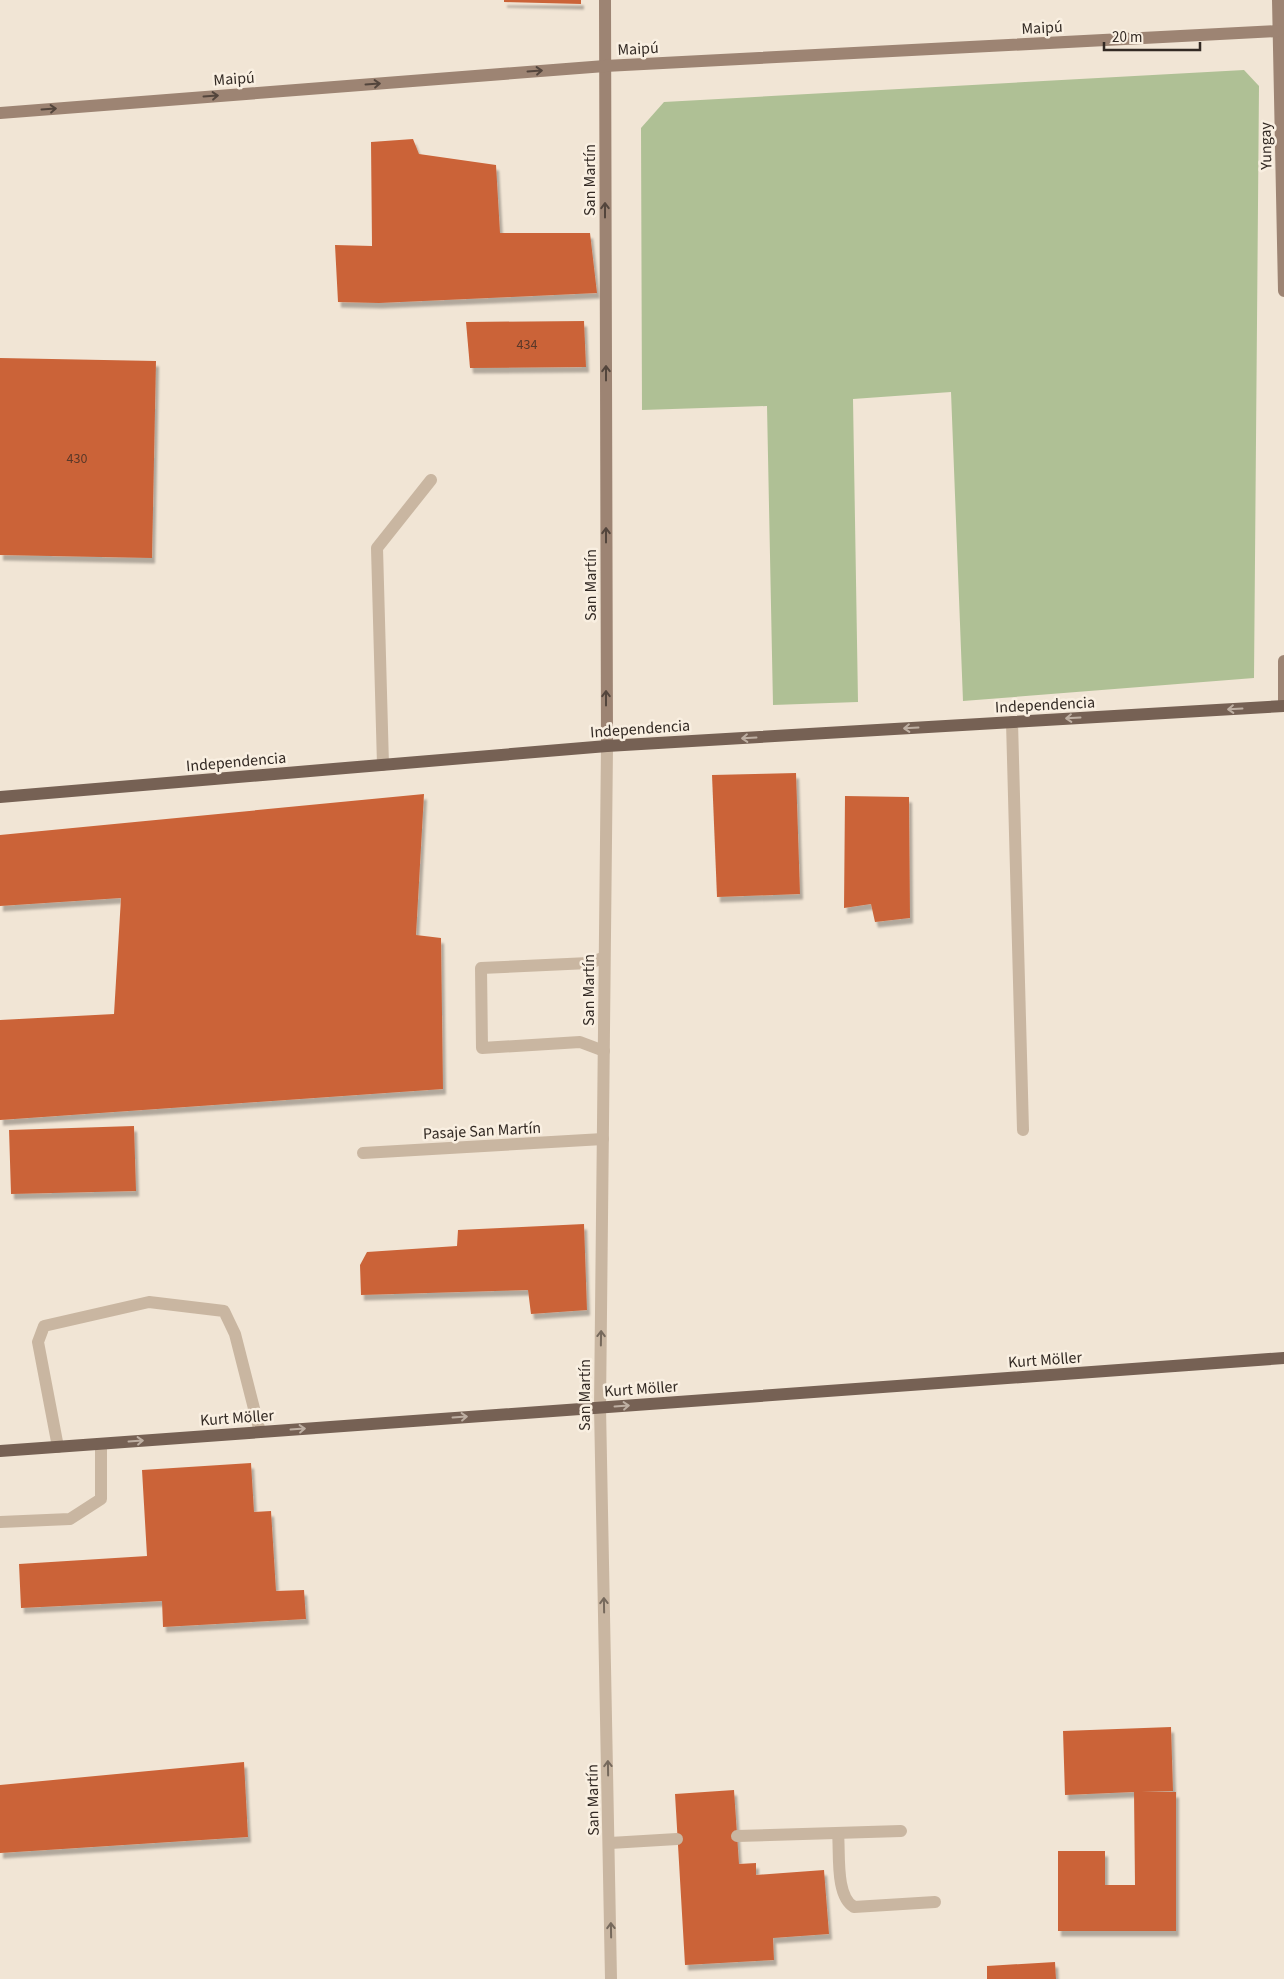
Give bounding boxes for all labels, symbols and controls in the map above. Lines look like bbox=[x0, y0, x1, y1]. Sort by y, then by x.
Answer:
street label: Maipú bbox=[1021, 16, 1063, 40]
scale bar bbox=[1104, 20, 1200, 52]
text: 20 m bbox=[1112, 27, 1142, 48]
street label: Maipú bbox=[617, 37, 659, 61]
street label: Maipú bbox=[213, 67, 255, 91]
one-way arrow bbox=[526, 67, 542, 76]
one-way arrow bbox=[364, 79, 380, 89]
one-way arrow bbox=[202, 92, 218, 101]
one-way arrow bbox=[40, 104, 56, 114]
street label: Yungay bbox=[1255, 121, 1277, 171]
street label: San Martín bbox=[579, 144, 601, 216]
one-way arrow bbox=[600, 202, 610, 218]
house number: 434 bbox=[517, 335, 537, 355]
one-way arrow bbox=[601, 365, 611, 381]
house number: 430 bbox=[67, 449, 87, 469]
one-way arrow bbox=[601, 527, 611, 544]
street label: San Martín bbox=[580, 549, 602, 621]
one-way arrow bbox=[601, 690, 611, 706]
street label: Independencia bbox=[994, 691, 1096, 719]
one-way arrow bbox=[1228, 704, 1244, 713]
one-way arrow bbox=[1065, 714, 1081, 723]
street label: Independencia bbox=[589, 715, 691, 743]
one-way arrow bbox=[903, 724, 919, 733]
one-way arrow bbox=[741, 733, 757, 742]
street label: Independencia bbox=[185, 747, 287, 777]
street label: San Martín bbox=[578, 954, 600, 1026]
street label: Pasaje San Martín bbox=[422, 1117, 542, 1145]
one-way arrow bbox=[596, 1330, 606, 1346]
street label: Kurt Möller bbox=[1007, 1346, 1083, 1374]
street label: San Martín bbox=[574, 1359, 596, 1431]
street label: Kurt Möller bbox=[603, 1375, 679, 1403]
one-way arrow bbox=[614, 1401, 630, 1410]
street label: Kurt Möller bbox=[199, 1404, 275, 1432]
one-way arrow bbox=[452, 1413, 468, 1422]
one-way arrow bbox=[290, 1425, 306, 1434]
one-way arrow bbox=[128, 1437, 144, 1446]
one-way arrow bbox=[600, 1598, 609, 1614]
one-way arrow bbox=[603, 1760, 613, 1776]
street label: San Martín bbox=[581, 1764, 605, 1836]
one-way arrow bbox=[606, 1923, 616, 1939]

